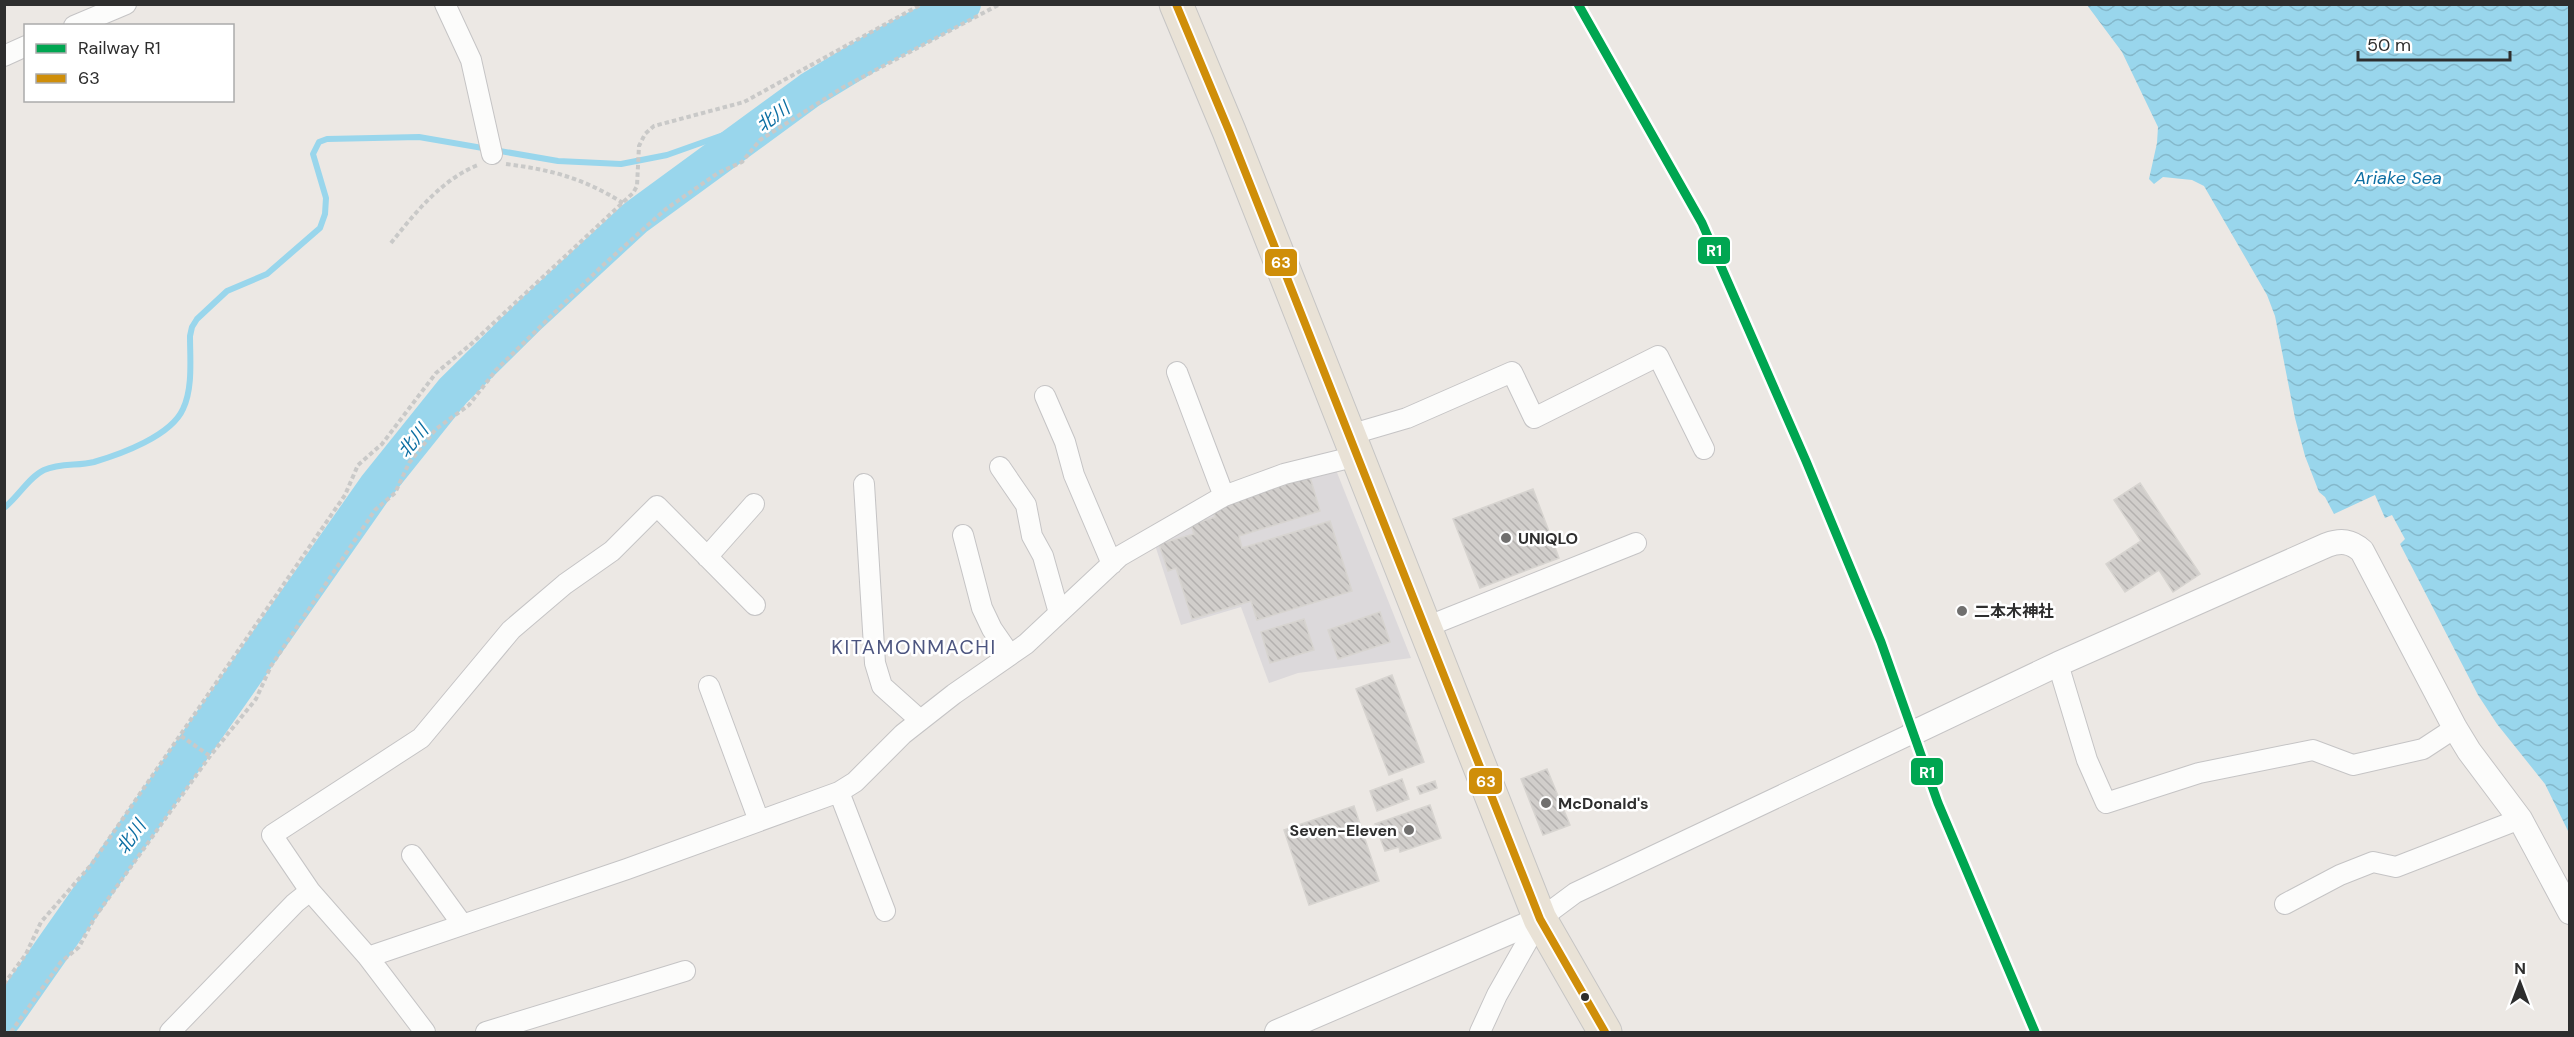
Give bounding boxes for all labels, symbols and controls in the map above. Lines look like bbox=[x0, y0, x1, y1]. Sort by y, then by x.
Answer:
legend bbox=[24, 24, 234, 102]
scale bar bbox=[2358, 24, 2510, 62]
text: 50 m bbox=[2367, 33, 2411, 57]
text: Railway R1 bbox=[78, 36, 161, 60]
text: 63 bbox=[78, 66, 100, 90]
water label: 北川 bbox=[751, 96, 796, 137]
water label: Ariake Sea bbox=[2353, 166, 2442, 190]
line badge: R1 bbox=[1697, 236, 1731, 265]
text: R1 bbox=[1706, 240, 1722, 261]
line badge: 63 bbox=[1264, 248, 1298, 277]
text: 63 bbox=[1271, 252, 1291, 273]
water label: 北川 bbox=[392, 418, 435, 463]
place label: UNIQLO bbox=[1518, 528, 1578, 549]
marker: UNIQLO bbox=[1499, 531, 1513, 545]
place label: 二本木神社 bbox=[1974, 601, 2054, 622]
marker: 二本木神社 bbox=[1955, 604, 1969, 618]
district label: KITAMONMACHI bbox=[831, 634, 997, 660]
line badge: R1 bbox=[1910, 757, 1944, 786]
text: R1 bbox=[1919, 762, 1935, 783]
line badge: 63 bbox=[1468, 767, 1503, 795]
text: 63 bbox=[1476, 771, 1496, 792]
place label: McDonald's bbox=[1558, 793, 1649, 814]
marker: McDonald's bbox=[1539, 796, 1553, 810]
water label: 北川 bbox=[111, 814, 152, 859]
place label: Seven-Eleven bbox=[1290, 820, 1397, 841]
marker: Seven-Eleven bbox=[1402, 823, 1416, 837]
north arrow bbox=[2490, 953, 2550, 1013]
text: N bbox=[2514, 958, 2526, 979]
unlabelled marker bbox=[1579, 991, 1591, 1003]

